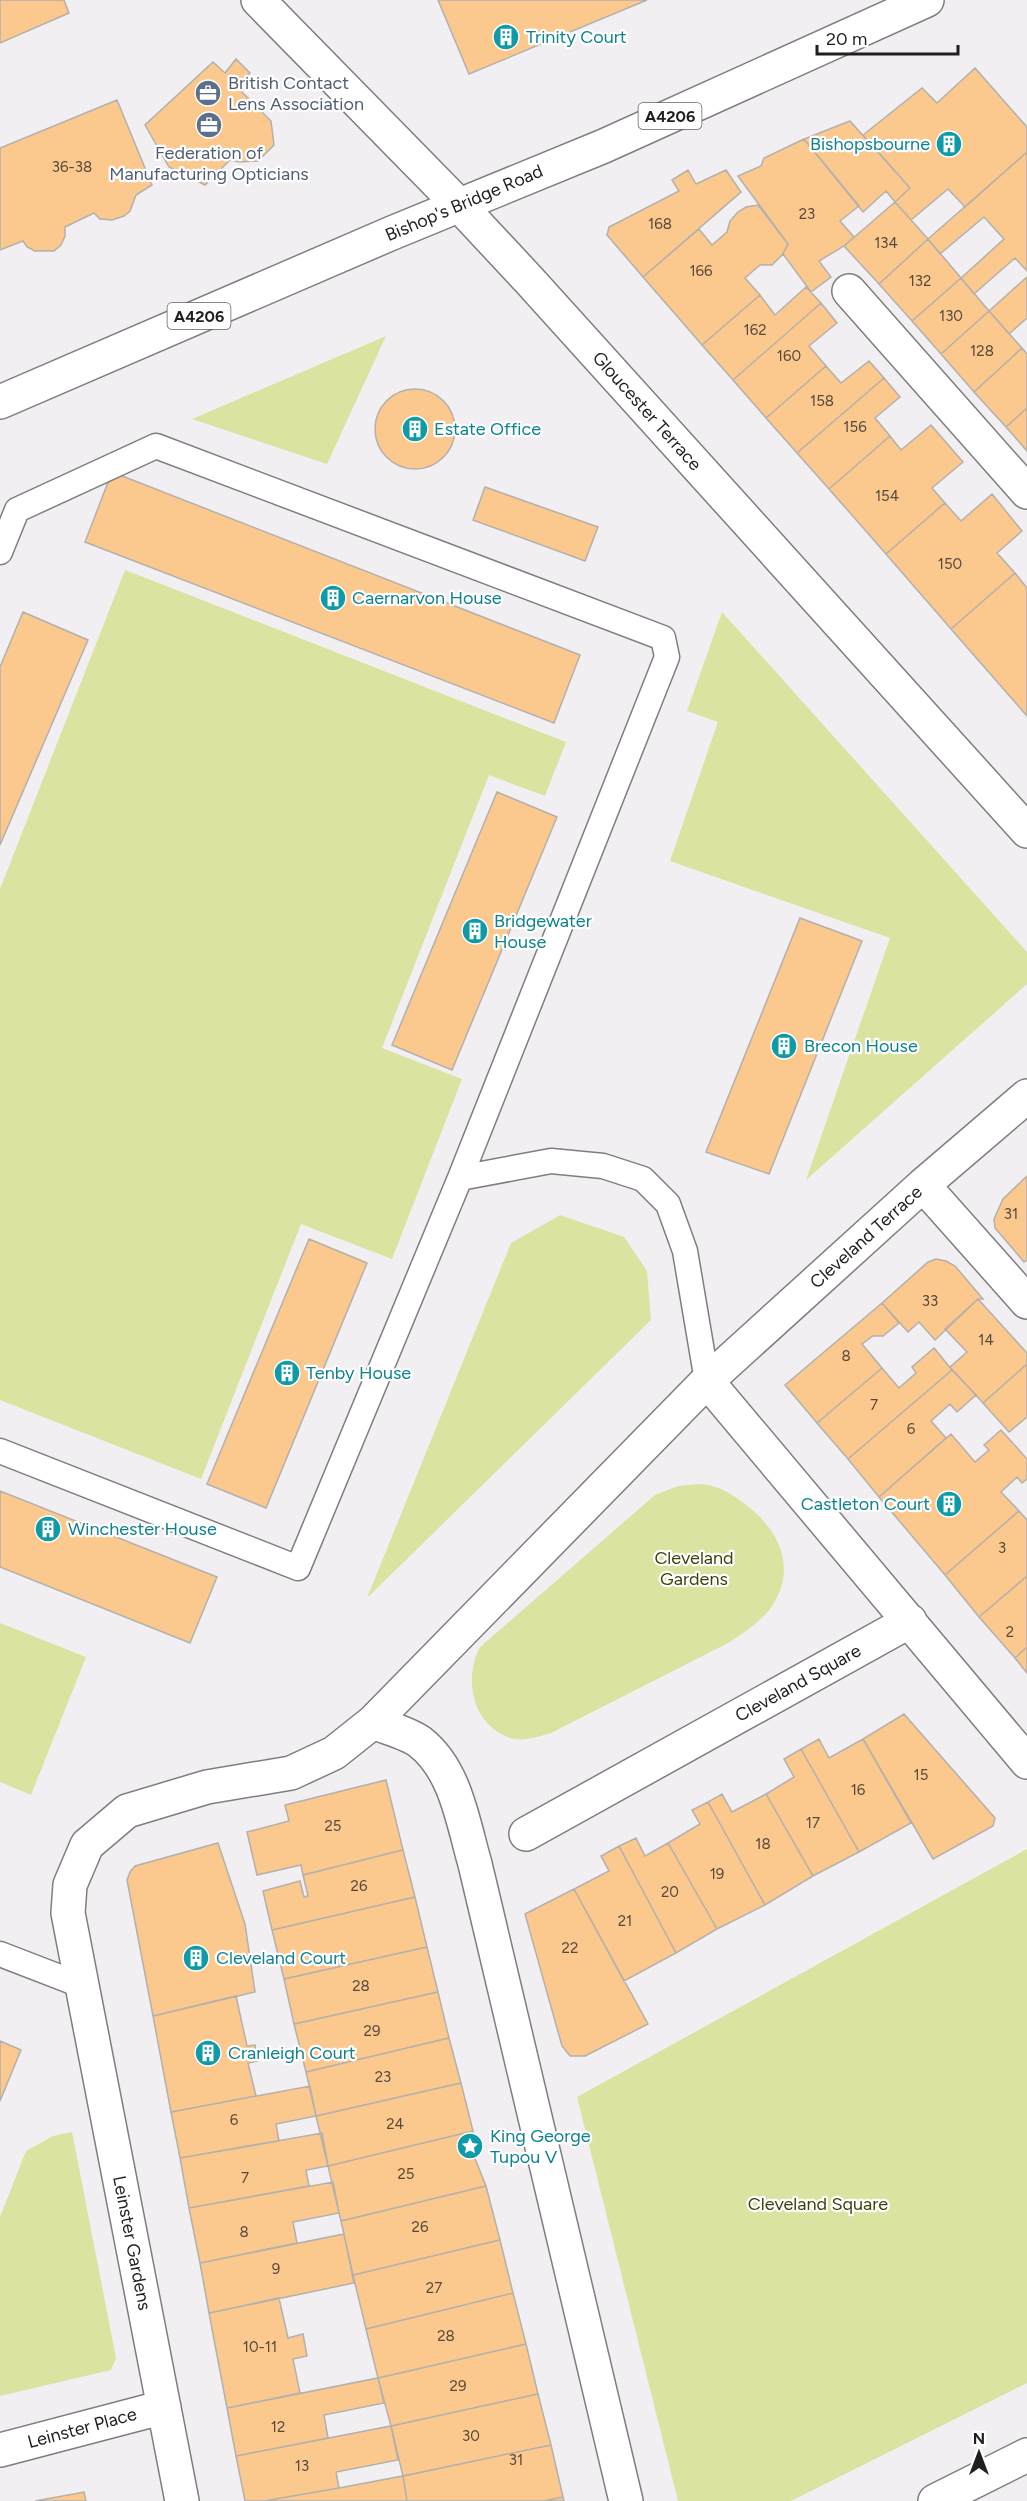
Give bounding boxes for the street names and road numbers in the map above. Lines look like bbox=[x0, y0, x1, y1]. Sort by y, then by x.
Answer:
road number: A4206 bbox=[638, 103, 702, 129]
street label: Bishop's Bridge Road bbox=[382, 160, 546, 246]
road number: A4206 bbox=[168, 303, 230, 329]
street label: Gloucester Terrace bbox=[588, 347, 706, 475]
street label: Cleveland Terrace bbox=[805, 1181, 927, 1293]
street label: Cleveland Square bbox=[731, 1639, 865, 1727]
street label: Leinster Gardens bbox=[108, 2174, 156, 2312]
street label: Leinster Place bbox=[25, 2403, 139, 2453]

